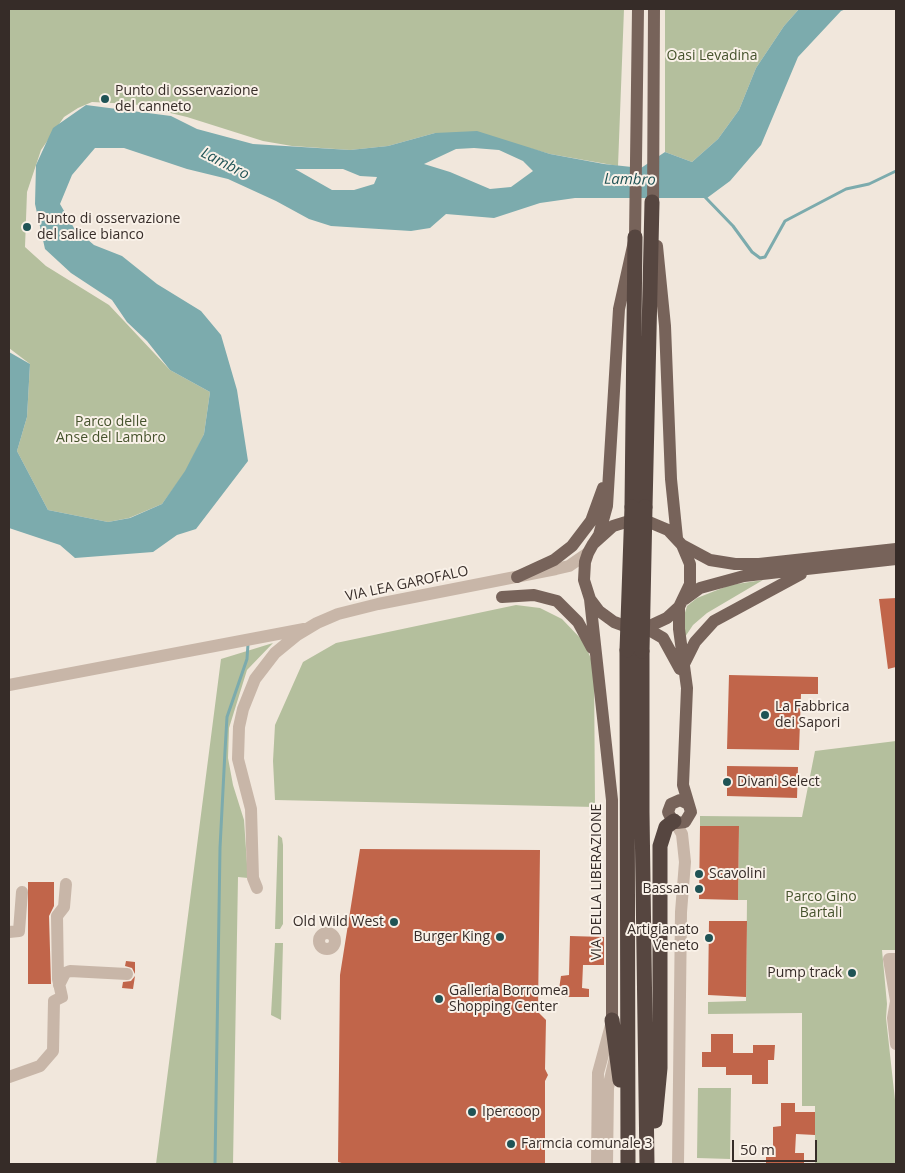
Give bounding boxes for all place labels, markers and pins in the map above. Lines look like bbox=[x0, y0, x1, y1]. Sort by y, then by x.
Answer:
place label: Punto di osservazione del canneto bbox=[115, 83, 258, 115]
marker: Punto di osservazione del canneto bbox=[99, 93, 111, 105]
place label: Punto di osservazione del salice bianco bbox=[37, 211, 180, 243]
marker: Punto di osservazione del salice bianco bbox=[21, 221, 33, 233]
place label: La Fabbrica dei Sapori bbox=[775, 699, 850, 732]
marker: La Fabbrica dei Sapori bbox=[759, 709, 771, 721]
place label: Divani Select bbox=[737, 774, 820, 790]
marker: Divani Select bbox=[721, 776, 733, 788]
place label: Scavolini bbox=[709, 866, 766, 882]
marker: Scavolini bbox=[693, 868, 705, 880]
place label: Bassan bbox=[642, 881, 689, 897]
marker: Bassan bbox=[693, 883, 705, 895]
place label: Old Wild West bbox=[293, 914, 384, 930]
marker: Old Wild West bbox=[388, 916, 400, 928]
place label: Artigianato Veneto bbox=[627, 922, 699, 954]
place label: Burger King bbox=[414, 929, 490, 945]
marker: Burger King bbox=[494, 931, 506, 943]
marker: Artigianato Veneto bbox=[703, 932, 715, 944]
place label: Pump track bbox=[767, 965, 842, 981]
marker: Pump track bbox=[846, 967, 858, 979]
place label: Galleria Borromea Shopping Center bbox=[449, 983, 568, 1016]
marker: Galleria Borromea Shopping Center bbox=[433, 993, 445, 1005]
place label: Ipercoop bbox=[482, 1104, 540, 1120]
marker: Ipercoop bbox=[466, 1106, 478, 1118]
place label: Farmcia comunale 3 bbox=[521, 1136, 652, 1152]
marker: Farmcia comunale 3 bbox=[505, 1138, 517, 1150]

